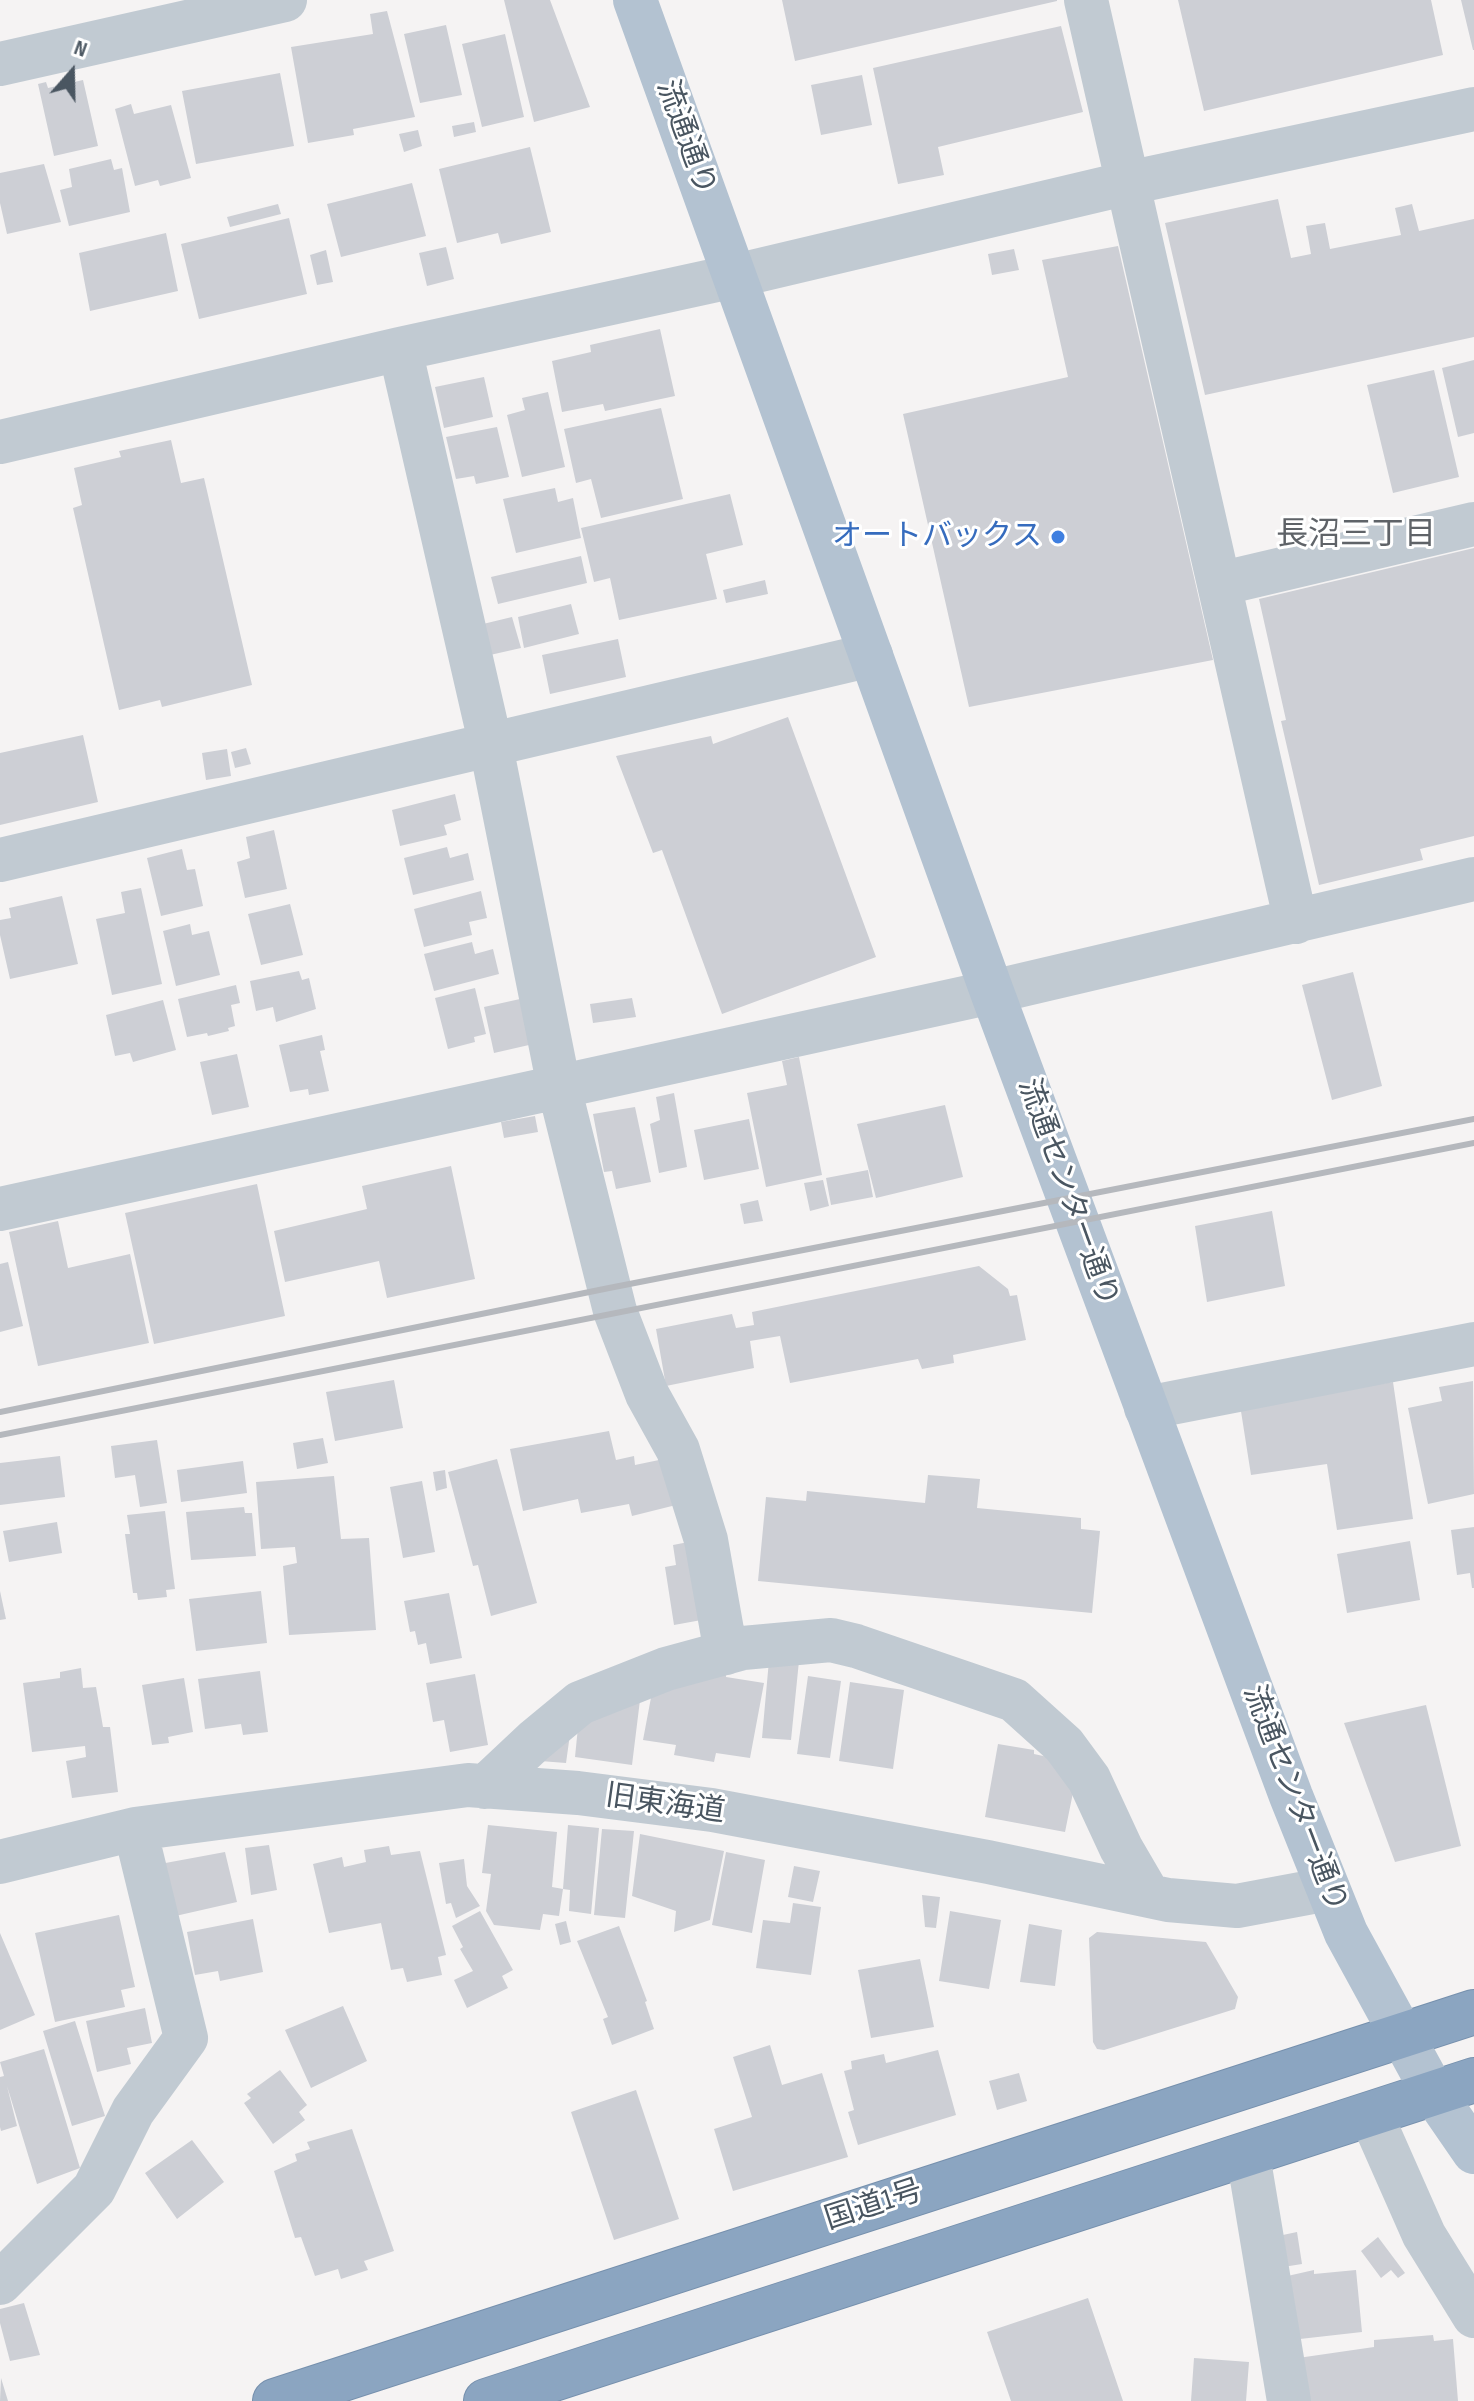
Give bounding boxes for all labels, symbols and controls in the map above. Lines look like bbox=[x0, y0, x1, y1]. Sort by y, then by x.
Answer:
north arrow bbox=[32, 32, 112, 112]
text: N bbox=[70, 34, 91, 64]
street label: 流通通り bbox=[648, 75, 722, 201]
district label: 長沼三丁目 bbox=[1276, 517, 1436, 555]
place label: オートバックス bbox=[832, 519, 1042, 555]
marker: オートバックス bbox=[1049, 528, 1067, 546]
street label: 流通センター通り bbox=[1009, 1074, 1125, 1312]
street label: 流通センター通り bbox=[1234, 1681, 1354, 1917]
street label: 旧東海道 bbox=[603, 1779, 727, 1831]
street label: 国道1号 bbox=[821, 2173, 927, 2239]

